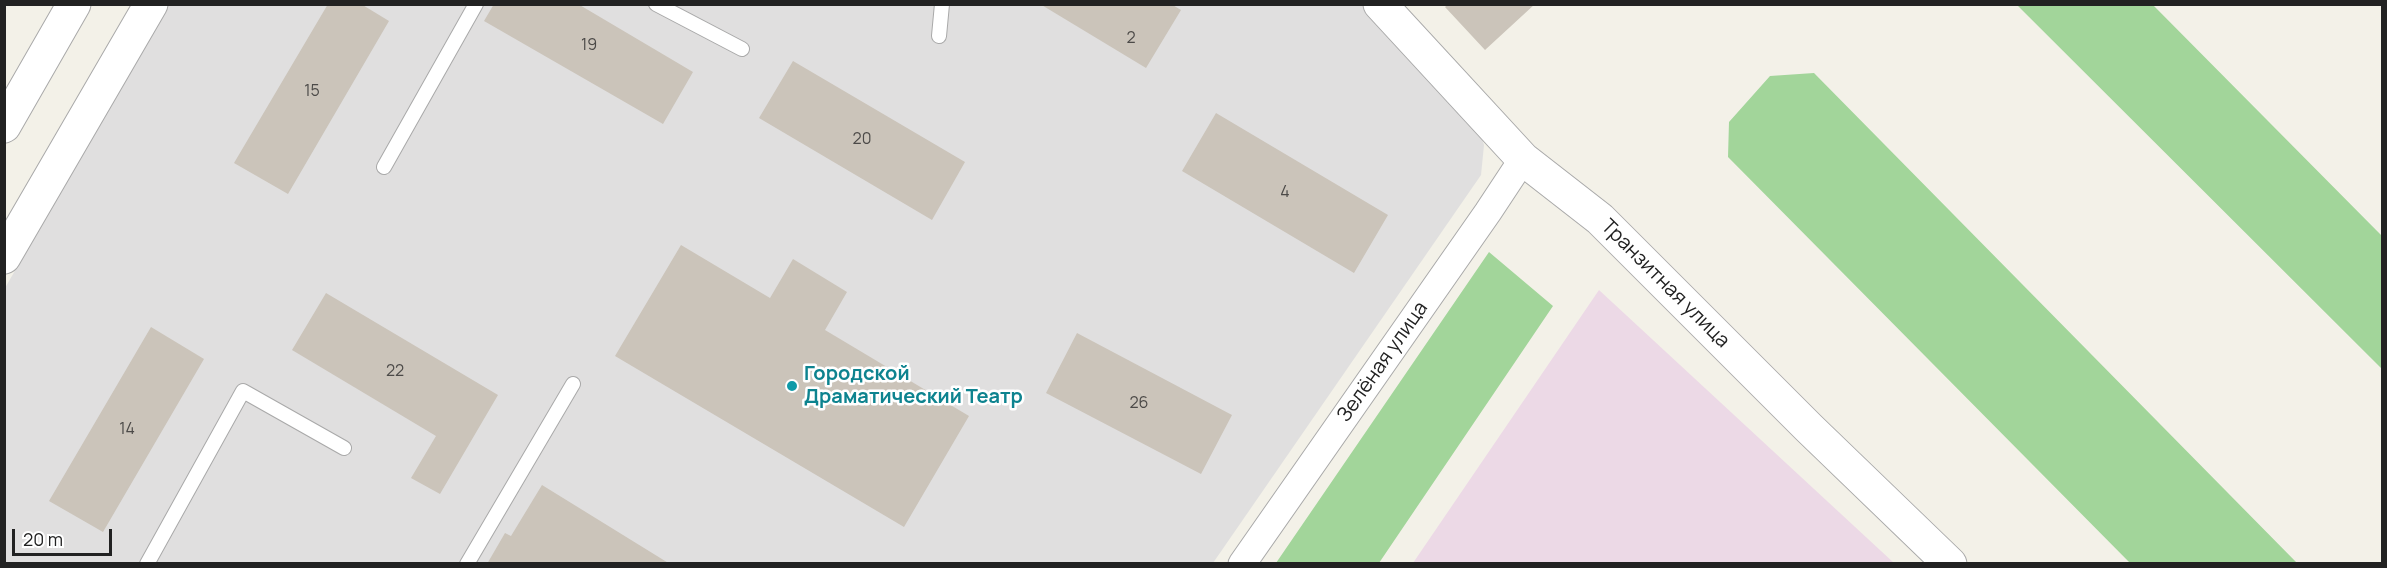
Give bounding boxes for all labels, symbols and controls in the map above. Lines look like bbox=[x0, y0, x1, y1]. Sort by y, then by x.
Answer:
house number: 2 bbox=[1126, 29, 1136, 49]
house number: 19 bbox=[581, 36, 597, 56]
house number: 15 bbox=[304, 82, 320, 102]
house number: 20 bbox=[853, 130, 871, 150]
house number: 4 bbox=[1280, 183, 1290, 203]
street label: Транзитная улица bbox=[1596, 215, 1734, 353]
street label: Зелёная улица bbox=[1333, 297, 1433, 427]
house number: 22 bbox=[386, 362, 404, 382]
place label: Городской Драматический Театр bbox=[804, 362, 1023, 409]
marker: Городской Драматический Театр bbox=[785, 379, 799, 393]
house number: 26 bbox=[1129, 394, 1149, 414]
house number: 14 bbox=[119, 420, 135, 440]
scale bar bbox=[15, 517, 116, 555]
text: 20 m bbox=[23, 527, 63, 551]

